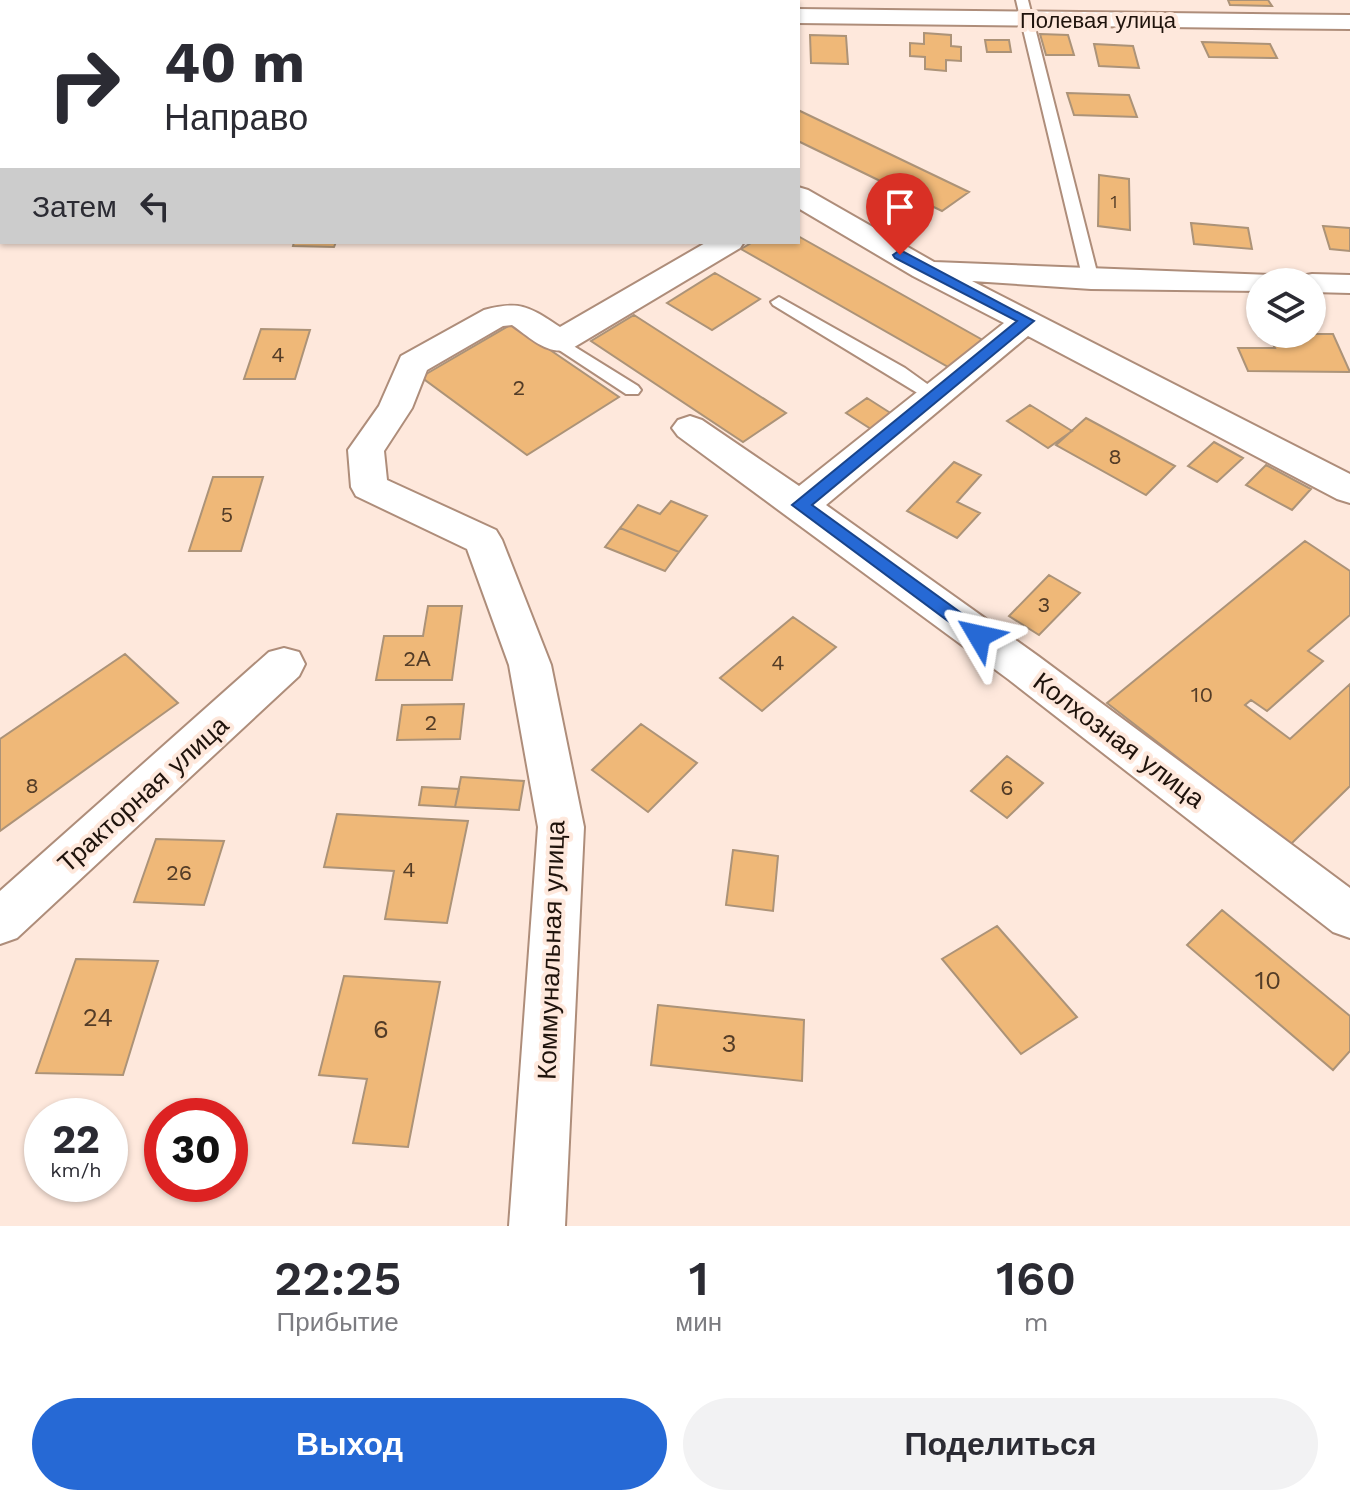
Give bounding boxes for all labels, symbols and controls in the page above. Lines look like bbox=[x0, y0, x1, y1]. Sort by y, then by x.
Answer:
street label: Полевая улица bbox=[1020, 8, 1177, 33]
text: 40 m bbox=[164, 30, 305, 96]
icon: right bbox=[32, 32, 136, 136]
text: Направо bbox=[164, 97, 308, 139]
pin bbox=[866, 173, 934, 255]
icon: left bbox=[133, 184, 177, 228]
icon: arrive bbox=[878, 185, 922, 229]
text: Затем bbox=[32, 189, 117, 224]
house number: 1 bbox=[1110, 191, 1118, 212]
map controls bbox=[1246, 268, 1326, 348]
button: layers bbox=[1246, 268, 1326, 348]
house number: 4 bbox=[271, 342, 285, 367]
house number: 2 bbox=[513, 375, 525, 400]
house number: 8 bbox=[1108, 444, 1122, 469]
house number: 5 bbox=[221, 502, 233, 527]
house number: 3 bbox=[1038, 592, 1050, 617]
position arrow bbox=[937, 594, 1021, 678]
house number: 2А bbox=[403, 646, 431, 671]
house number: 4 bbox=[771, 650, 785, 675]
street label: Колхозная улица bbox=[1028, 666, 1211, 814]
house number: 10 bbox=[1191, 682, 1213, 707]
street label: Тракторная улица bbox=[52, 709, 235, 878]
house number: 2 bbox=[425, 710, 437, 735]
house number: 8 bbox=[25, 773, 39, 798]
house number: 6 bbox=[1000, 775, 1014, 800]
street label: Коммунальная улица bbox=[531, 819, 571, 1080]
house number: 4 bbox=[402, 857, 416, 882]
house number: 26 bbox=[166, 860, 192, 885]
house number: 10 bbox=[1255, 965, 1281, 995]
house number: 24 bbox=[83, 1002, 113, 1032]
house number: 6 bbox=[373, 1014, 389, 1044]
house number: 3 bbox=[721, 1028, 737, 1058]
speed limit sign: 30 bbox=[144, 1098, 248, 1202]
text: 22 bbox=[52, 1116, 100, 1163]
text: km/h bbox=[50, 1158, 102, 1182]
text: 22:25 bbox=[274, 1250, 401, 1307]
text: 1 bbox=[689, 1250, 709, 1307]
text: 160 bbox=[996, 1250, 1076, 1307]
text: Прибытие bbox=[277, 1307, 399, 1337]
text: мин bbox=[675, 1307, 722, 1337]
text: m bbox=[1024, 1307, 1048, 1337]
button: Выход bbox=[32, 1398, 667, 1490]
button: Поделиться bbox=[683, 1398, 1318, 1490]

